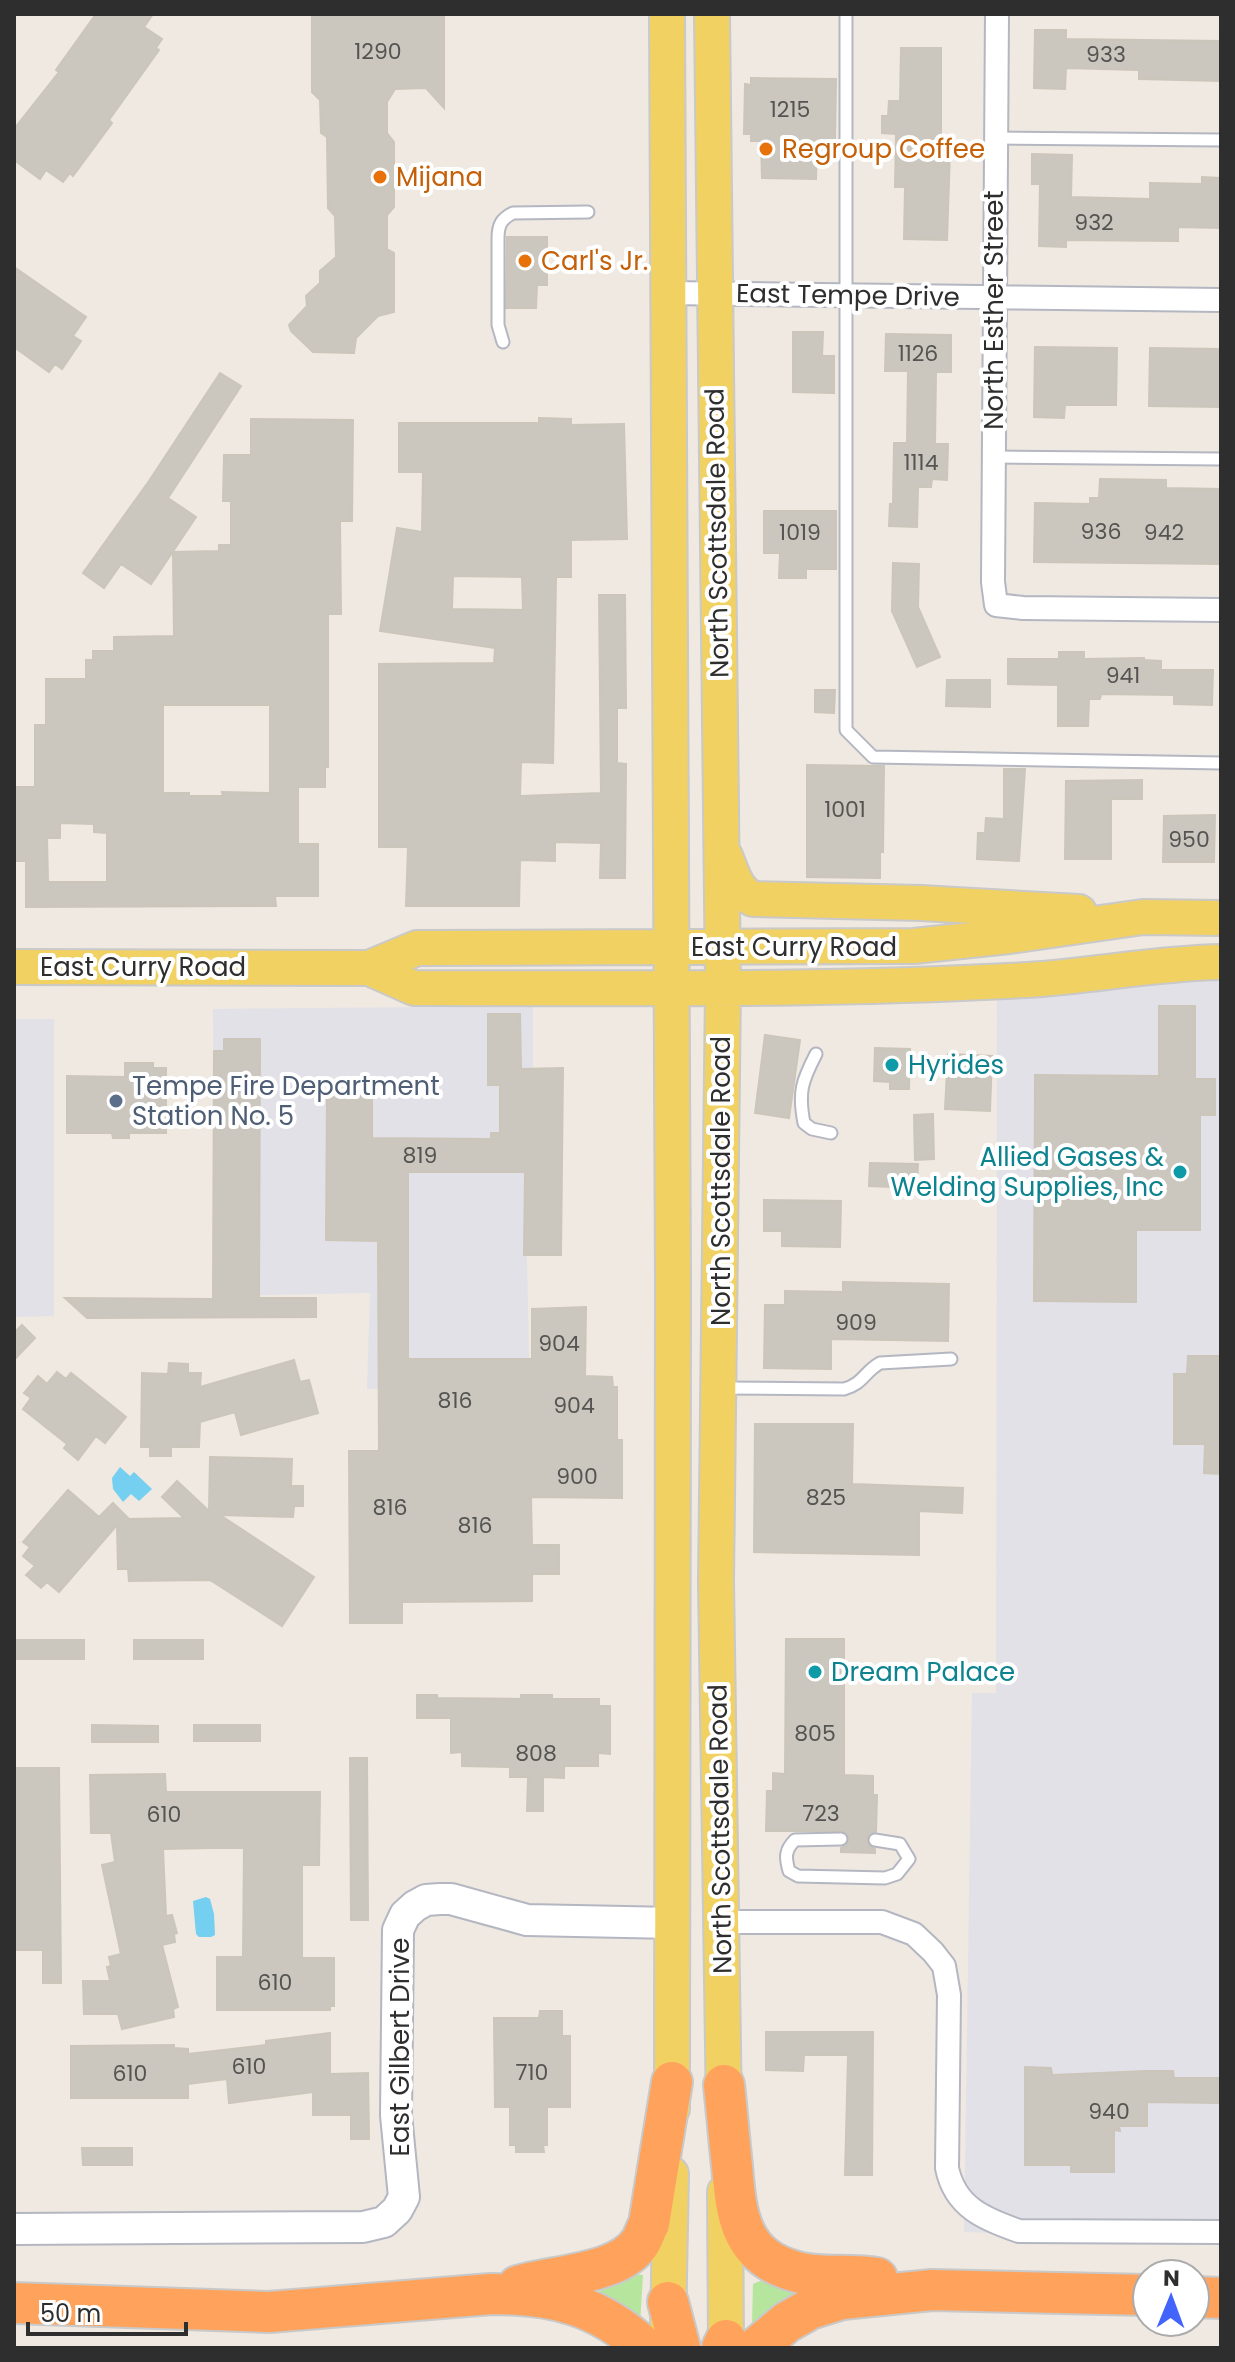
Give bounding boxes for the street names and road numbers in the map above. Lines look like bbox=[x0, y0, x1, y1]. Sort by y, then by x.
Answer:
street label: North Esther Street bbox=[976, 190, 1012, 430]
street label: East Tempe Drive bbox=[736, 275, 960, 315]
street label: North Scottsdale Road bbox=[696, 388, 738, 678]
street label: East Curry Road bbox=[691, 929, 897, 965]
street label: East Curry Road bbox=[40, 949, 246, 985]
street label: North Scottsdale Road bbox=[703, 1036, 739, 1326]
street label: North Scottsdale Road bbox=[699, 1684, 741, 1974]
street label: East Gilbert Drive bbox=[382, 1938, 418, 2156]

